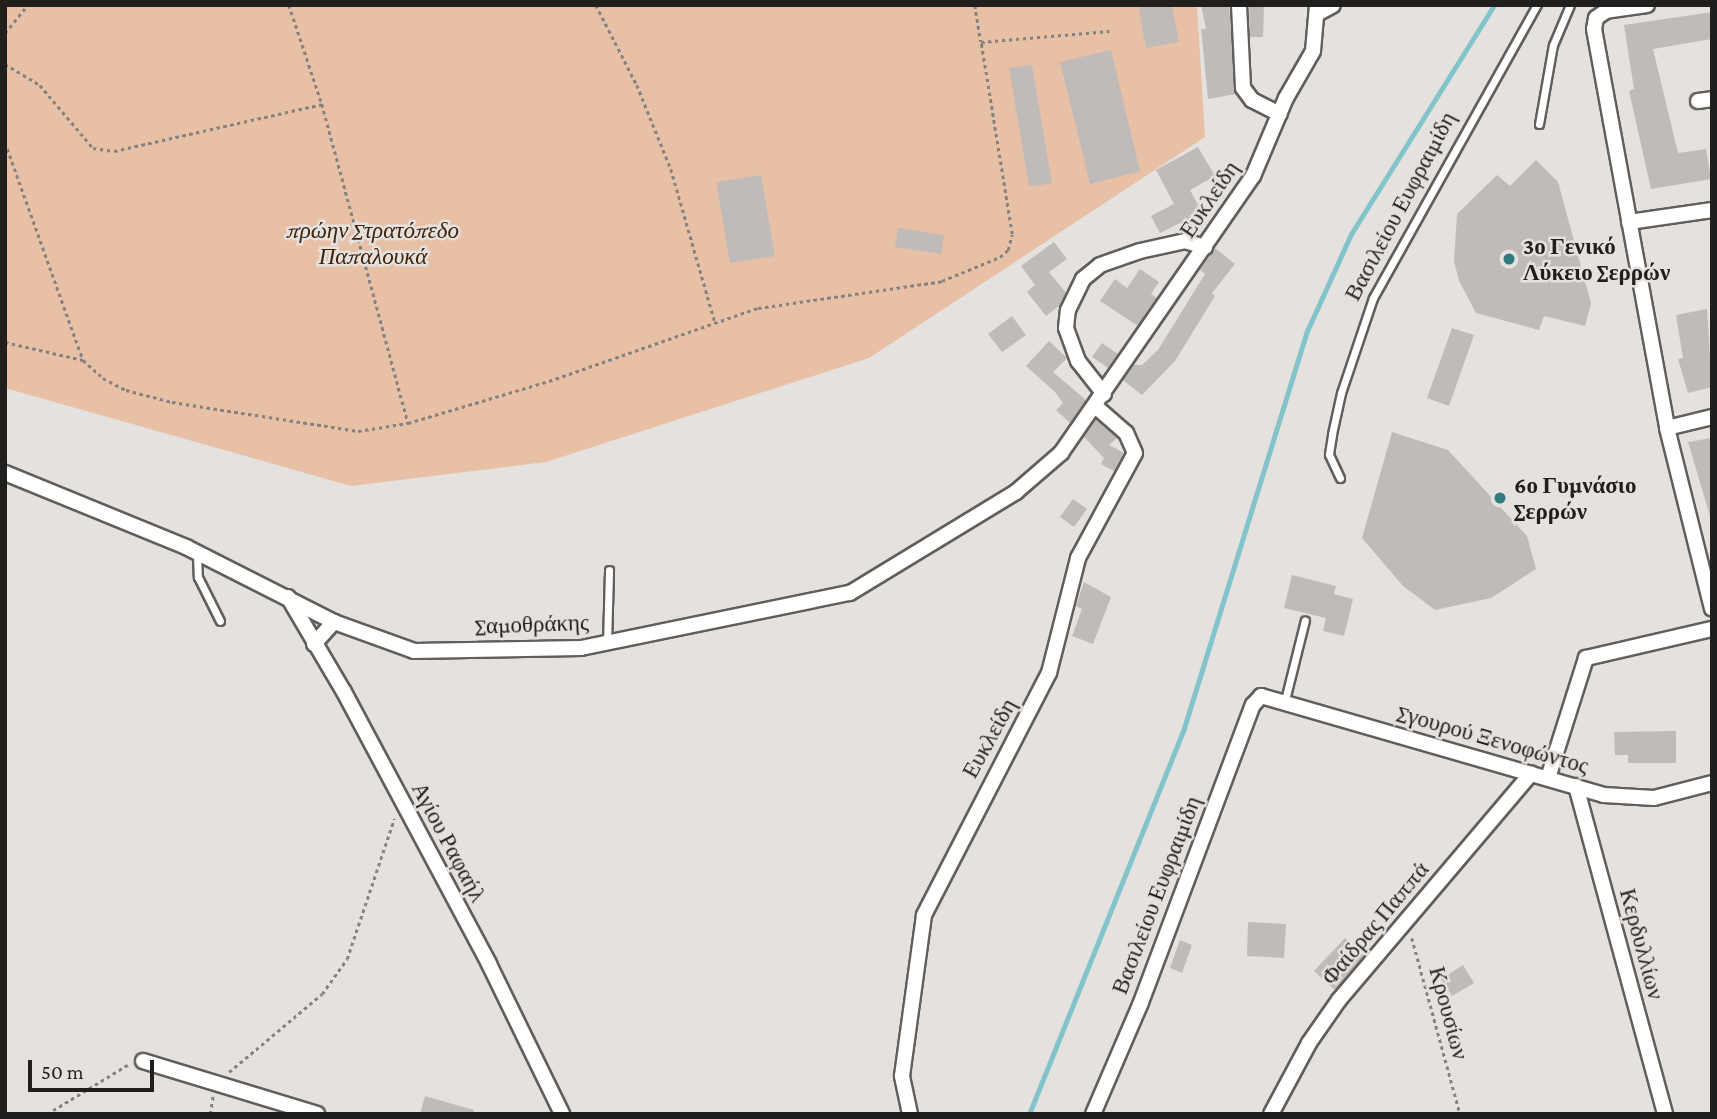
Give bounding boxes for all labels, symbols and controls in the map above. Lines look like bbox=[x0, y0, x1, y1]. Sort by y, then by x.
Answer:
street label: Βασιλείου Ευφραιμίδη bbox=[1339, 107, 1461, 305]
street label: Ευκλείδη bbox=[1173, 155, 1245, 243]
park label: πρώην Στρατόπεδο Παπαλουκά bbox=[287, 216, 459, 270]
place label: 3ο Γενικό Λύκειο Σερρών bbox=[1523, 232, 1670, 286]
marker: 3ο Γενικό Λύκειο Σερρών bbox=[1501, 251, 1517, 267]
place label: 6ο Γυμνάσιο Σερρών bbox=[1514, 471, 1636, 525]
marker: 6ο Γυμνάσιο Σερρών bbox=[1492, 490, 1508, 506]
street label: Σαμοθράκης bbox=[474, 608, 590, 640]
street label: Ευκλείδη bbox=[956, 693, 1022, 783]
street label: Σγουρού Ξενοφώντος bbox=[1394, 698, 1592, 780]
street label: Αγίου Ραφαήλ bbox=[406, 777, 492, 907]
street label: Βασιλείου Ευφραιμίδη bbox=[1105, 792, 1207, 998]
street label: Φαίδρας Παππά bbox=[1316, 856, 1434, 990]
street label: Κερδυλλίων bbox=[1614, 885, 1670, 1003]
street label: Κρουσίων bbox=[1423, 963, 1475, 1063]
scale bar bbox=[32, 1046, 158, 1090]
text: 50 m bbox=[41, 1060, 84, 1084]

